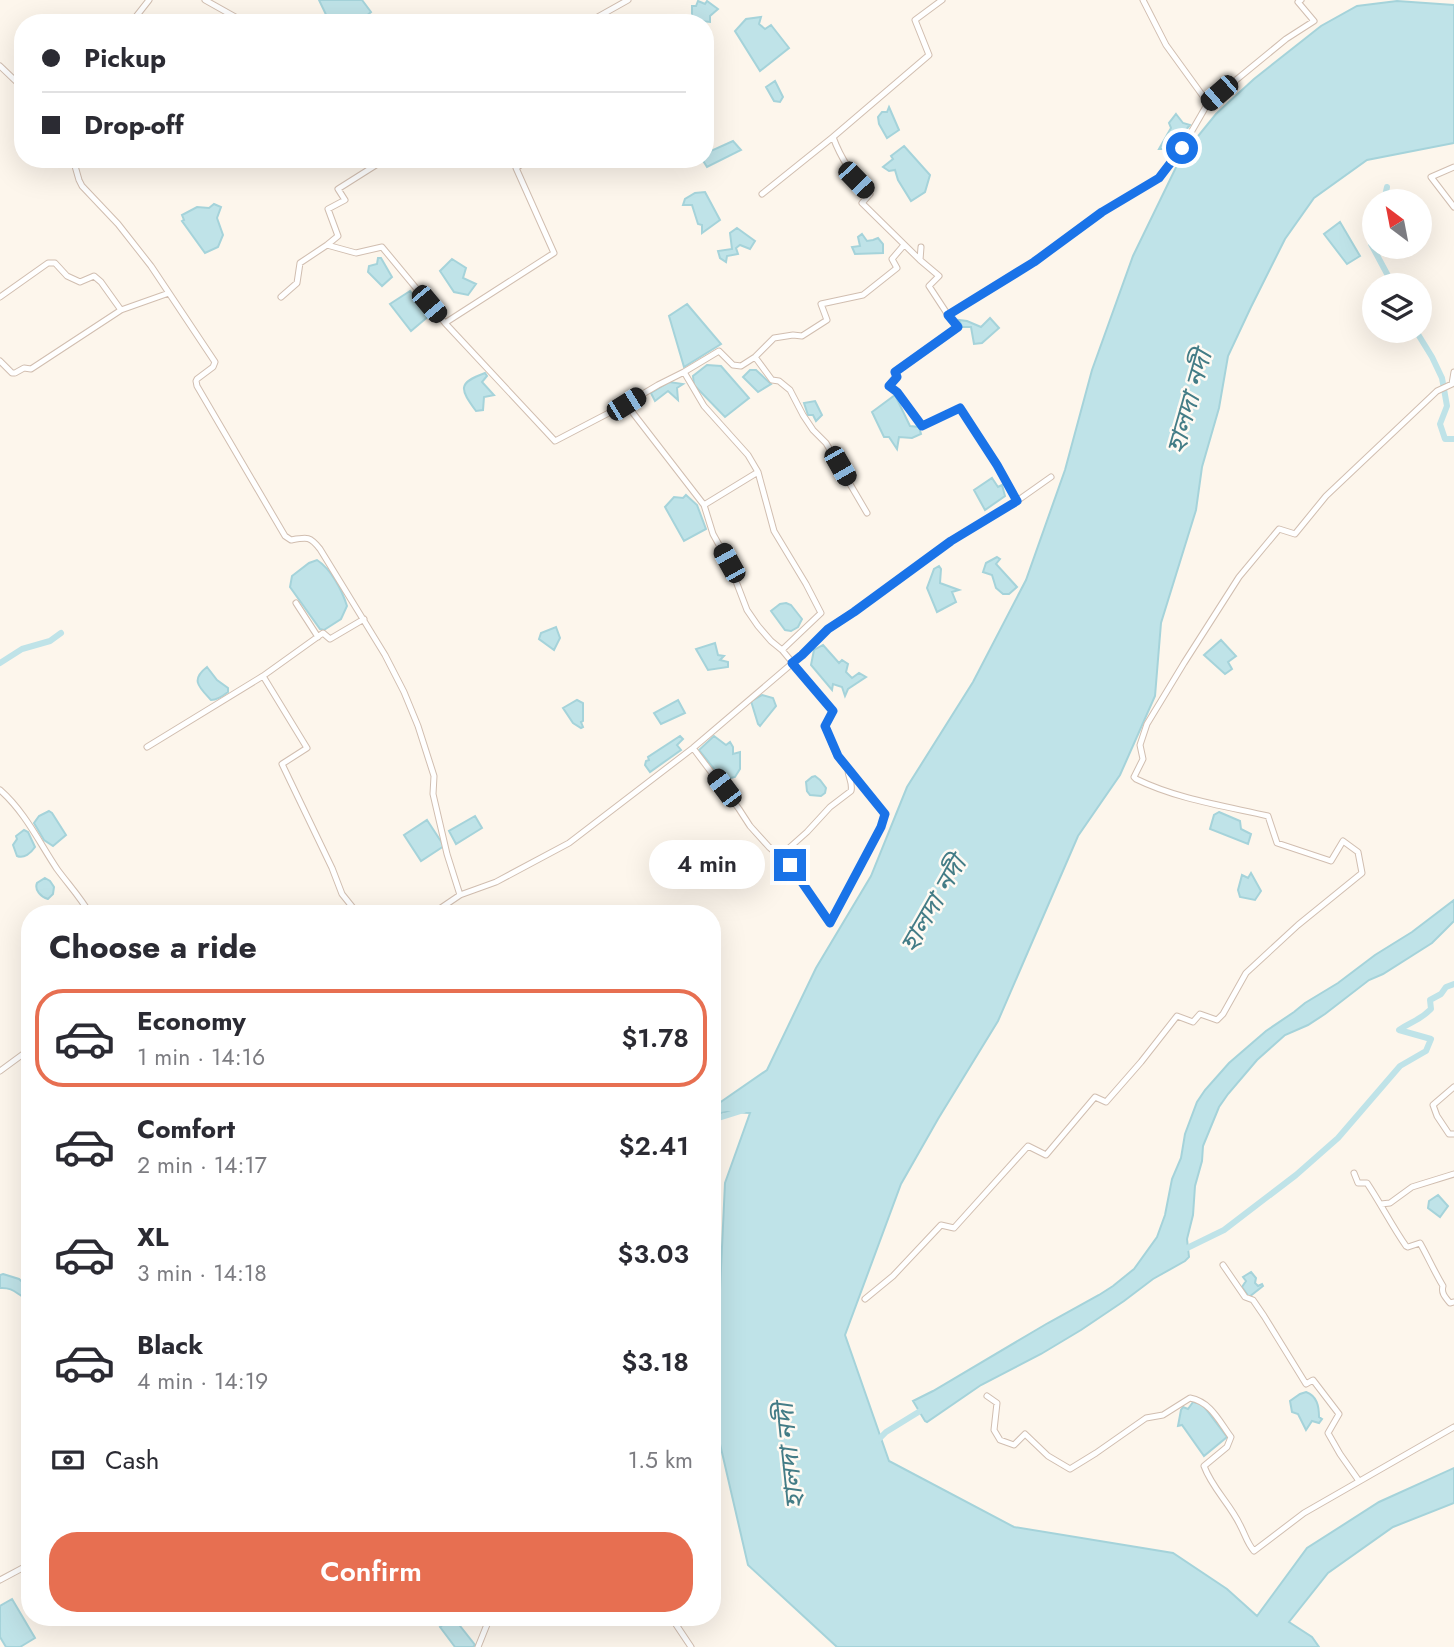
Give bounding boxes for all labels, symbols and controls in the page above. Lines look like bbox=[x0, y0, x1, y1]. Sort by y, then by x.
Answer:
text: Pickup bbox=[84, 39, 166, 77]
car bbox=[1197, 71, 1242, 115]
text: Drop-off bbox=[84, 106, 184, 144]
route start bbox=[1166, 132, 1198, 164]
car bbox=[834, 158, 879, 202]
north arrow bbox=[1362, 189, 1432, 259]
map controls bbox=[1362, 189, 1432, 343]
button: layers bbox=[1362, 273, 1432, 343]
car bbox=[408, 281, 451, 327]
water label: হালদা নদী bbox=[1156, 341, 1223, 458]
car bbox=[603, 384, 650, 424]
car bbox=[821, 443, 860, 489]
car bbox=[710, 540, 749, 586]
car bbox=[703, 765, 746, 811]
callout: 4 min bbox=[650, 840, 766, 890]
water label: হালদা নদী bbox=[890, 844, 978, 959]
text: 4 min bbox=[677, 847, 737, 881]
route end bbox=[774, 849, 806, 881]
text: Choose a ride bbox=[49, 924, 257, 970]
text: Economy bbox=[137, 1002, 246, 1040]
icon: car bbox=[53, 1007, 116, 1070]
text: $1.78 bbox=[622, 1019, 689, 1057]
text: 1 min · 14:16 bbox=[137, 1040, 265, 1074]
text: Comfort bbox=[137, 1110, 235, 1148]
icon: car bbox=[53, 1115, 116, 1178]
text: $2.41 bbox=[619, 1127, 689, 1165]
text: 2 min · 14:17 bbox=[137, 1148, 267, 1182]
text: XL bbox=[137, 1218, 169, 1256]
icon: car bbox=[53, 1223, 116, 1286]
text: $3.03 bbox=[618, 1235, 689, 1273]
text: 3 min · 14:18 bbox=[137, 1256, 267, 1290]
text: Black bbox=[137, 1326, 203, 1364]
icon: car bbox=[53, 1331, 116, 1394]
text: $3.18 bbox=[621, 1343, 689, 1381]
text: 4 min · 14:19 bbox=[137, 1364, 268, 1398]
water label: হালদা নদী bbox=[764, 1396, 813, 1511]
icon: cash bbox=[49, 1441, 87, 1479]
text: Cash bbox=[105, 1441, 159, 1479]
text: 1.5 km bbox=[628, 1443, 693, 1477]
button: Confirm bbox=[49, 1532, 693, 1612]

